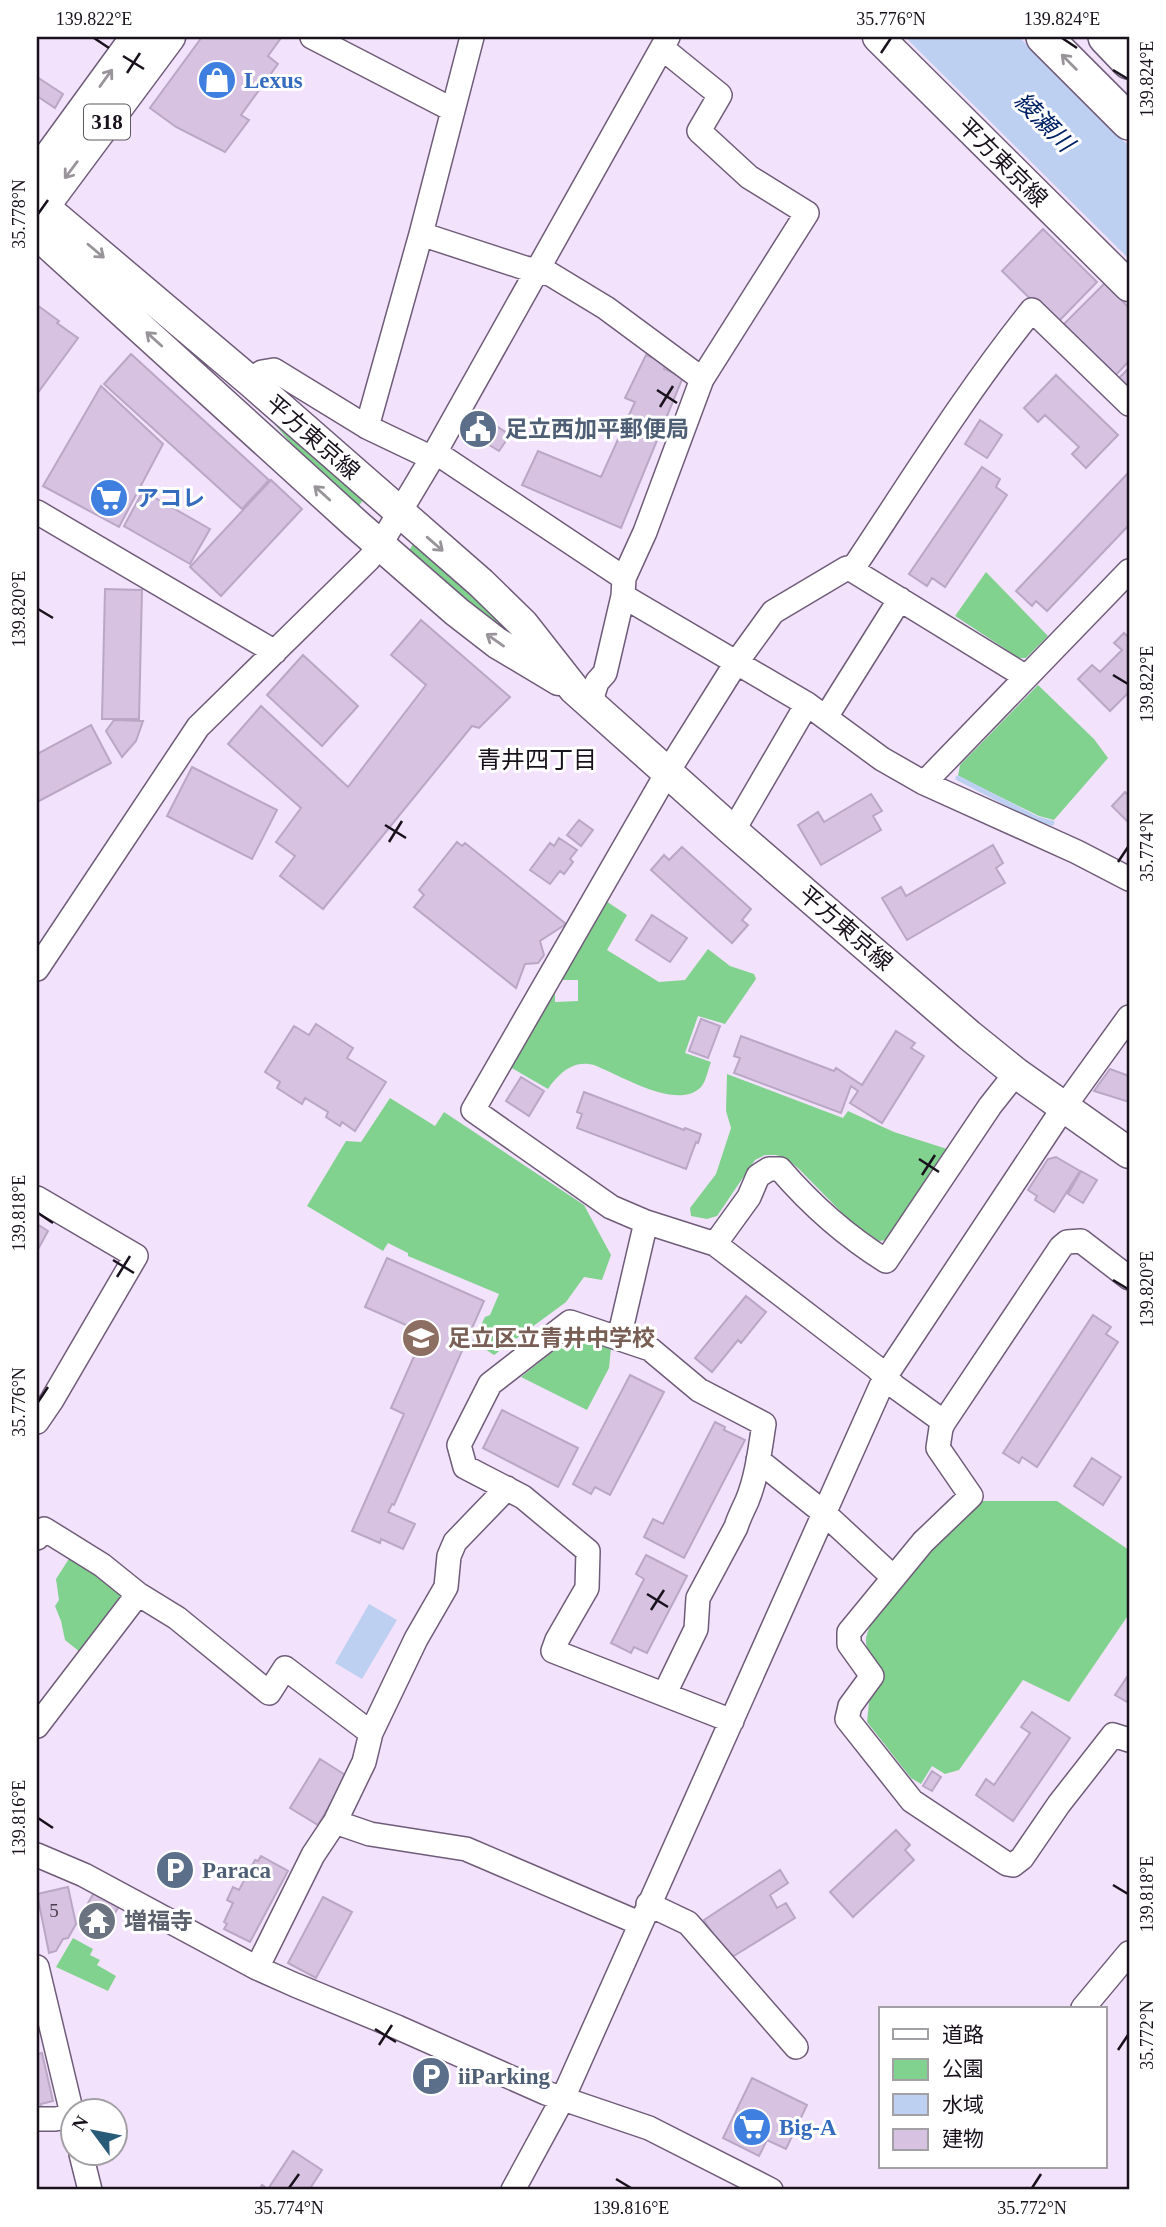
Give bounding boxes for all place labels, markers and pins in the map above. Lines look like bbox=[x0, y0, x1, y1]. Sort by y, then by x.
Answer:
shop icon: Lexus bbox=[196, 59, 238, 101]
place label: Lexus bbox=[244, 68, 303, 93]
public building icon: 足立西加平郵便局 bbox=[457, 408, 499, 450]
place label: 足立西加平郵便局 bbox=[505, 417, 689, 442]
supermarket icon: アコレ bbox=[88, 477, 130, 519]
place label: アコレ bbox=[136, 486, 205, 511]
school or university icon: 足立区立青井中学校 bbox=[400, 1317, 442, 1359]
place label: 足立区立青井中学校 bbox=[448, 1326, 655, 1351]
parking icon: Paraca bbox=[154, 1849, 196, 1891]
place label: Paraca bbox=[202, 1858, 271, 1883]
temple icon: 増福寺 bbox=[76, 1900, 118, 1942]
place label: 増福寺 bbox=[124, 1909, 193, 1934]
parking icon: iiParking bbox=[410, 2055, 452, 2097]
place label: iiParking bbox=[458, 2064, 551, 2089]
supermarket icon: Big-A bbox=[731, 2106, 773, 2148]
place label: Big-A bbox=[779, 2115, 837, 2140]

